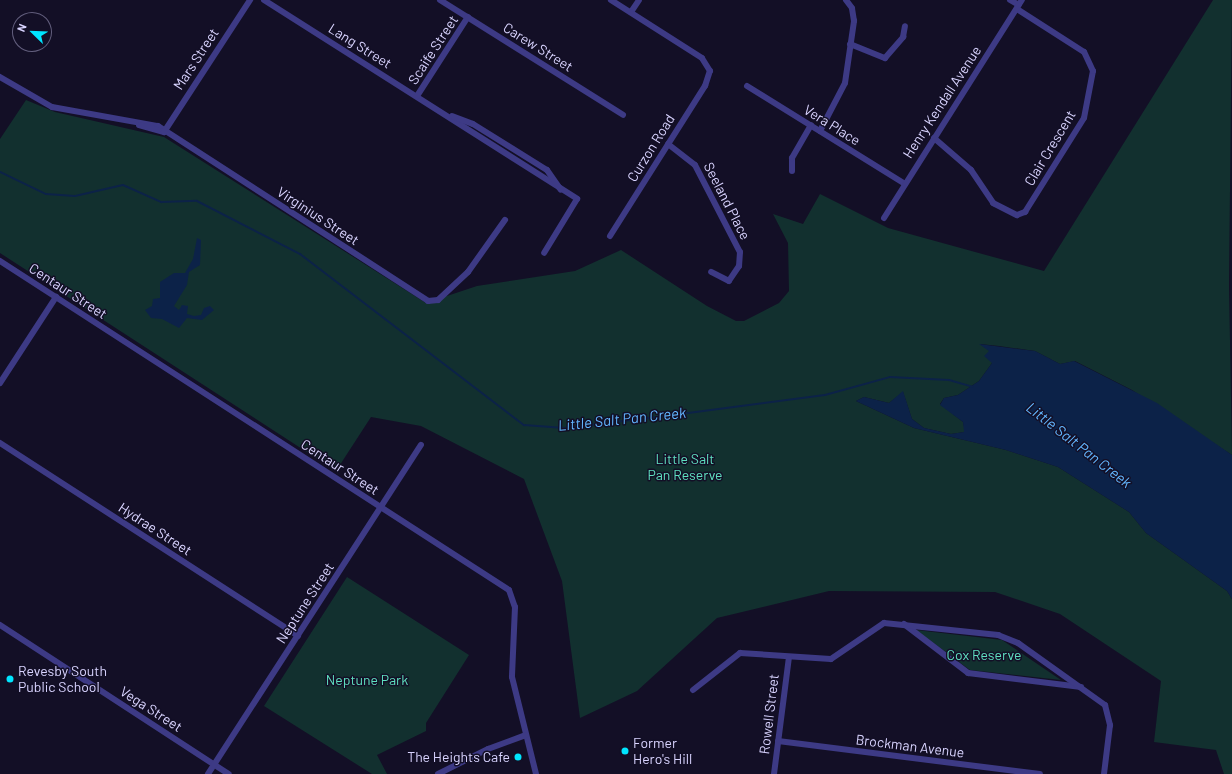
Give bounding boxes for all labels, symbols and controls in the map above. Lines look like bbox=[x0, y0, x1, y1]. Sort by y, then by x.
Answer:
north arrow bbox=[12, 12, 52, 52]
street label: Scaife Street bbox=[404, 12, 462, 88]
street label: Carew Street bbox=[500, 19, 576, 75]
street label: Lang Street bbox=[325, 20, 395, 72]
text: N bbox=[14, 22, 29, 33]
street label: Mars Street bbox=[170, 25, 222, 93]
street label: Henry Kendall Avenue bbox=[899, 43, 985, 161]
street label: Vera Place bbox=[801, 101, 863, 149]
street label: Clair Crescent bbox=[1021, 107, 1079, 189]
street label: Curzon Road bbox=[624, 111, 678, 185]
street label: Seeland Place bbox=[700, 159, 754, 243]
street label: Virginius Street bbox=[274, 183, 362, 249]
street label: Centaur Street bbox=[26, 260, 110, 322]
water label: Little Salt Pan Creek bbox=[1023, 398, 1135, 492]
water label: Little Salt Pan Creek bbox=[557, 403, 687, 435]
street label: Centaur Street bbox=[298, 436, 382, 498]
park label: Little Salt Pan Reserve bbox=[647, 451, 723, 484]
street label: Hydrae Street bbox=[115, 499, 195, 559]
street label: Neptune Street bbox=[273, 559, 337, 647]
park label: Cox Reserve bbox=[947, 647, 1021, 663]
place label: Revesby South Public School bbox=[18, 663, 107, 696]
park label: Neptune Park bbox=[326, 672, 408, 688]
street label: Rowell Street bbox=[756, 673, 782, 755]
marker: Revesby South Public School bbox=[5, 674, 15, 684]
street label: Vega Street bbox=[117, 683, 185, 735]
street label: Brockman Avenue bbox=[855, 731, 965, 761]
place label: Former Hero's Hill bbox=[633, 735, 692, 768]
marker: Former Hero's Hill bbox=[620, 746, 630, 756]
place label: The Heights Cafe bbox=[407, 749, 510, 765]
marker: The Heights Cafe bbox=[513, 752, 523, 762]

